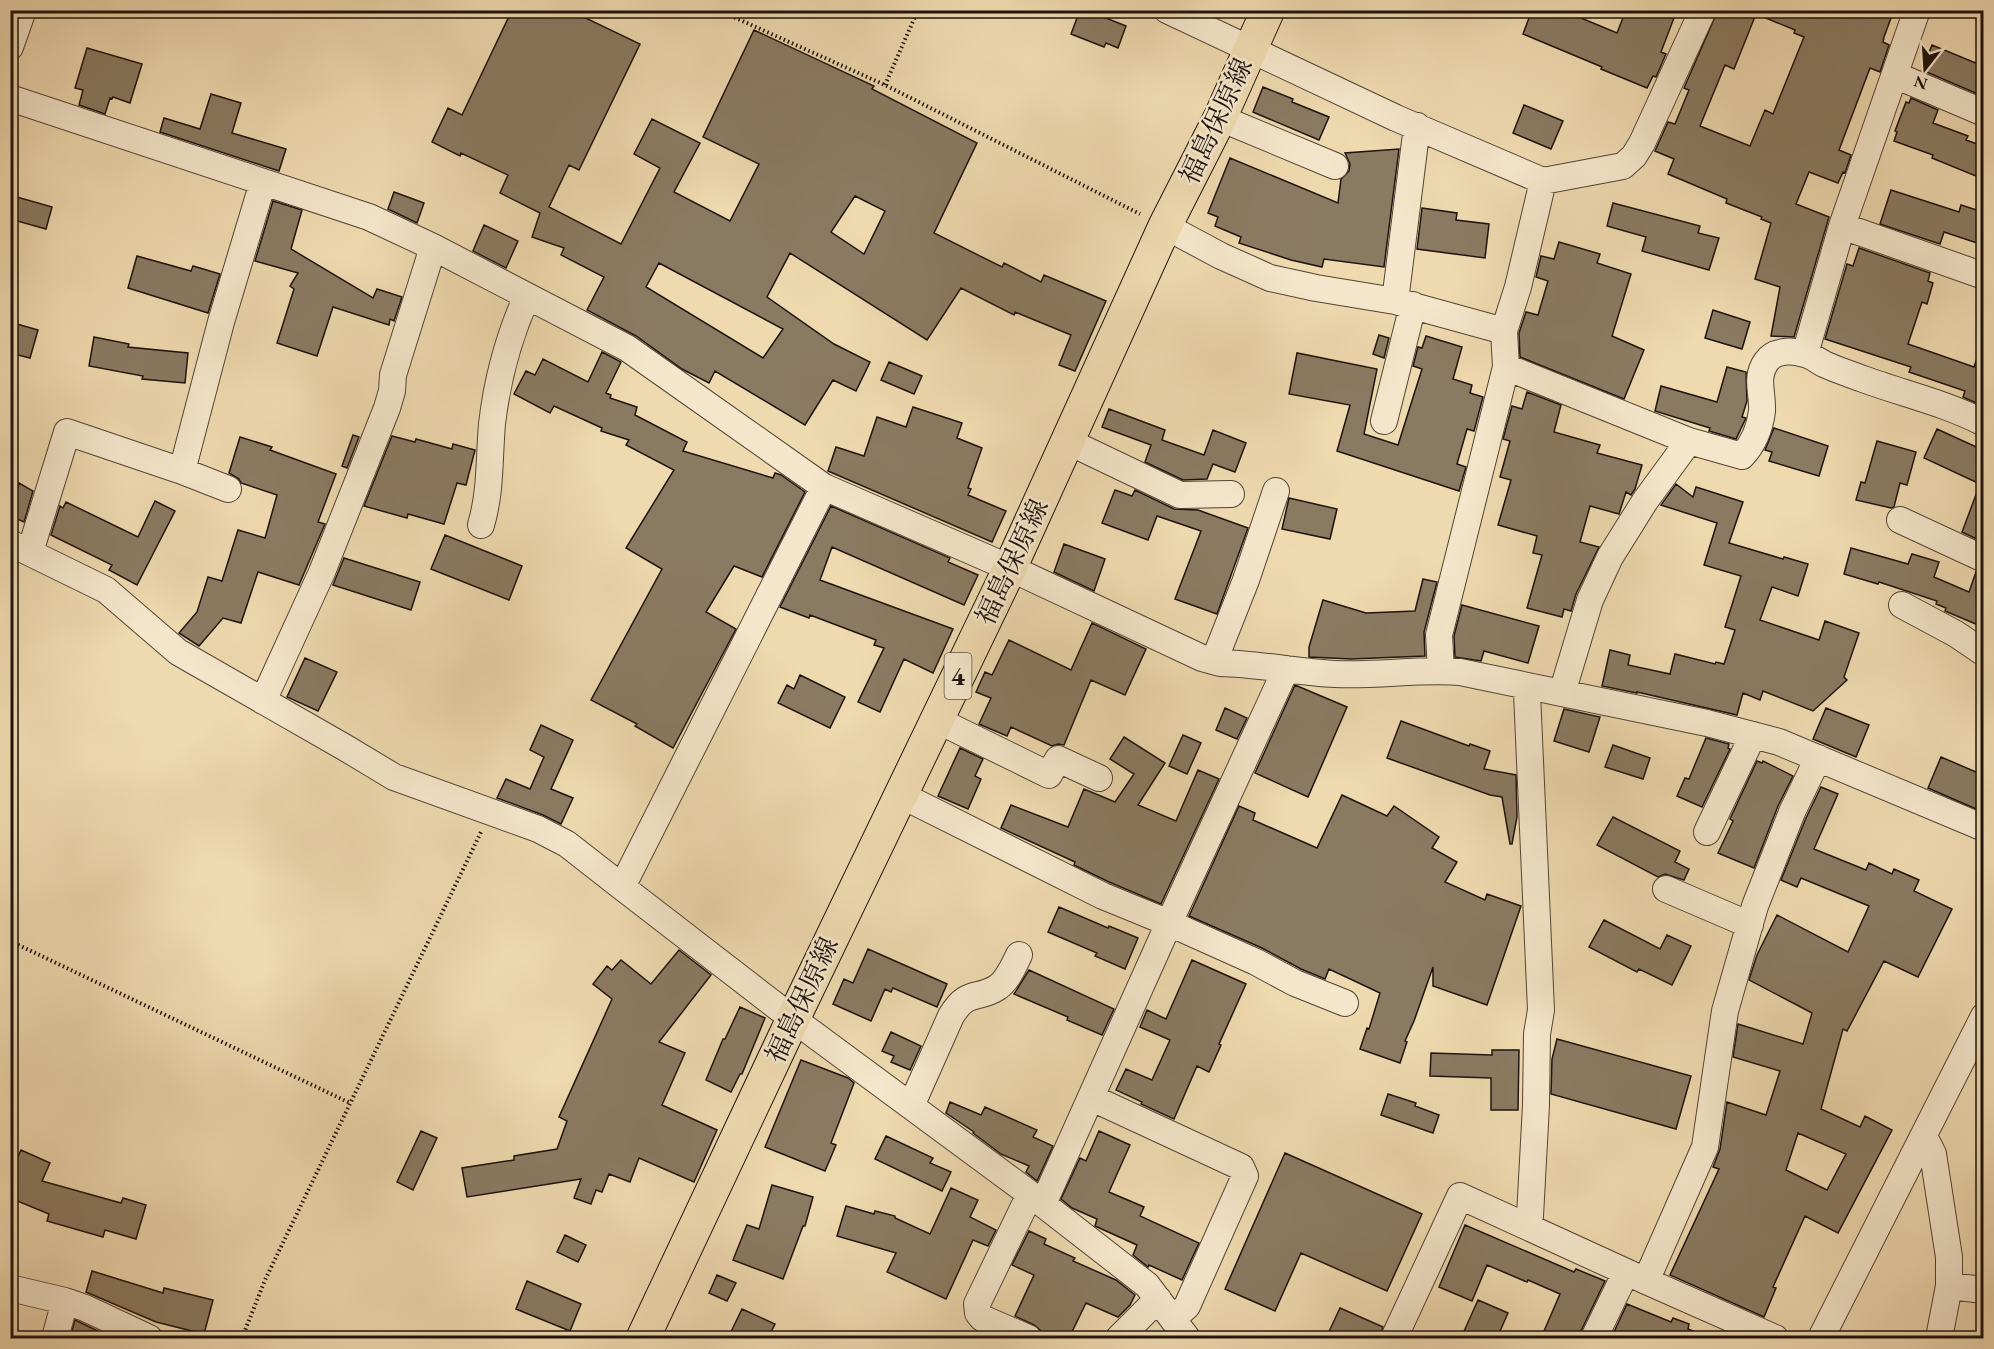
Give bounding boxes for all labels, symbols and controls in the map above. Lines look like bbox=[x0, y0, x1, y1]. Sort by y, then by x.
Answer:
north arrow bbox=[1895, 39, 1955, 99]
street label: 福島保原線 bbox=[1171, 52, 1260, 189]
text: N bbox=[1911, 71, 1930, 95]
street label: 福島保原線 bbox=[967, 493, 1056, 630]
road number: 4 bbox=[944, 653, 972, 699]
street label: 福島保原線 bbox=[757, 931, 846, 1068]

